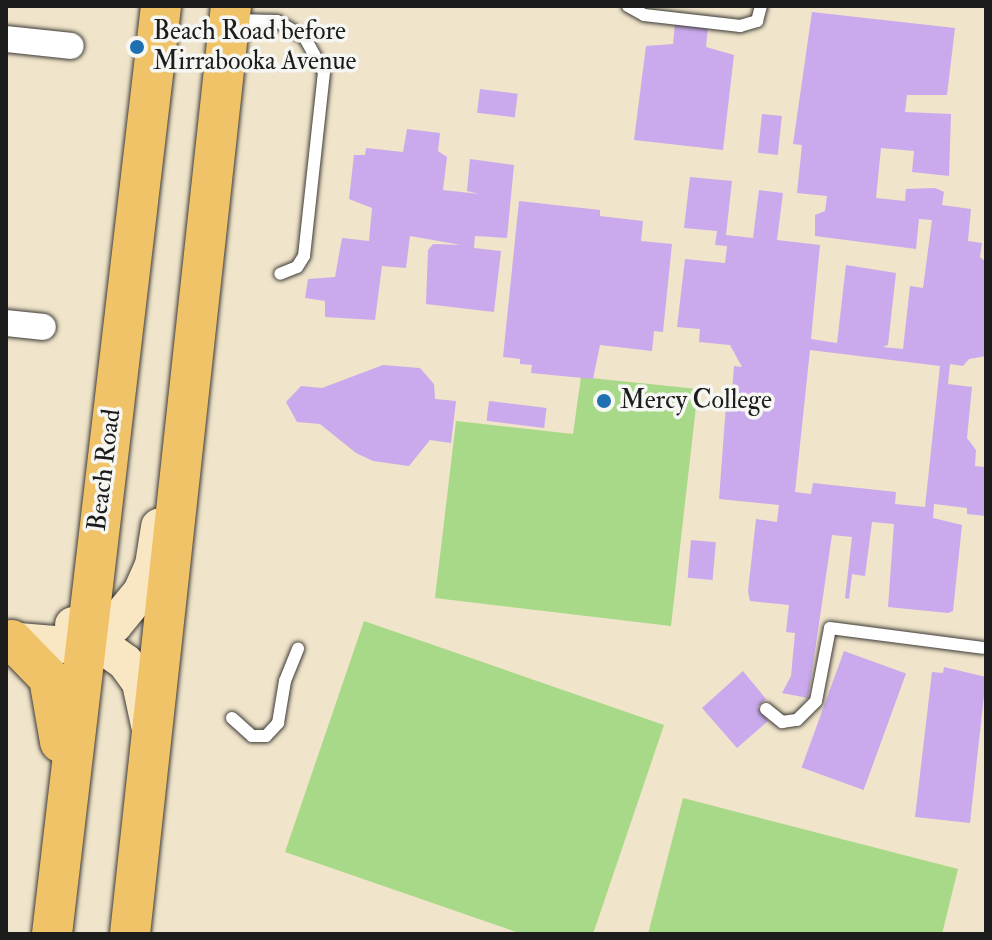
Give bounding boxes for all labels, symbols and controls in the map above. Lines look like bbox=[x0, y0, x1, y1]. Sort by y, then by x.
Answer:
place label: Beach Road before Mirrabooka Avenue bbox=[153, 16, 356, 78]
marker: Beach Road before Mirrabooka Avenue bbox=[128, 38, 146, 56]
place label: Mercy College bbox=[620, 385, 772, 417]
marker: Mercy College bbox=[595, 392, 613, 410]
street label: Beach Road bbox=[82, 407, 128, 533]

